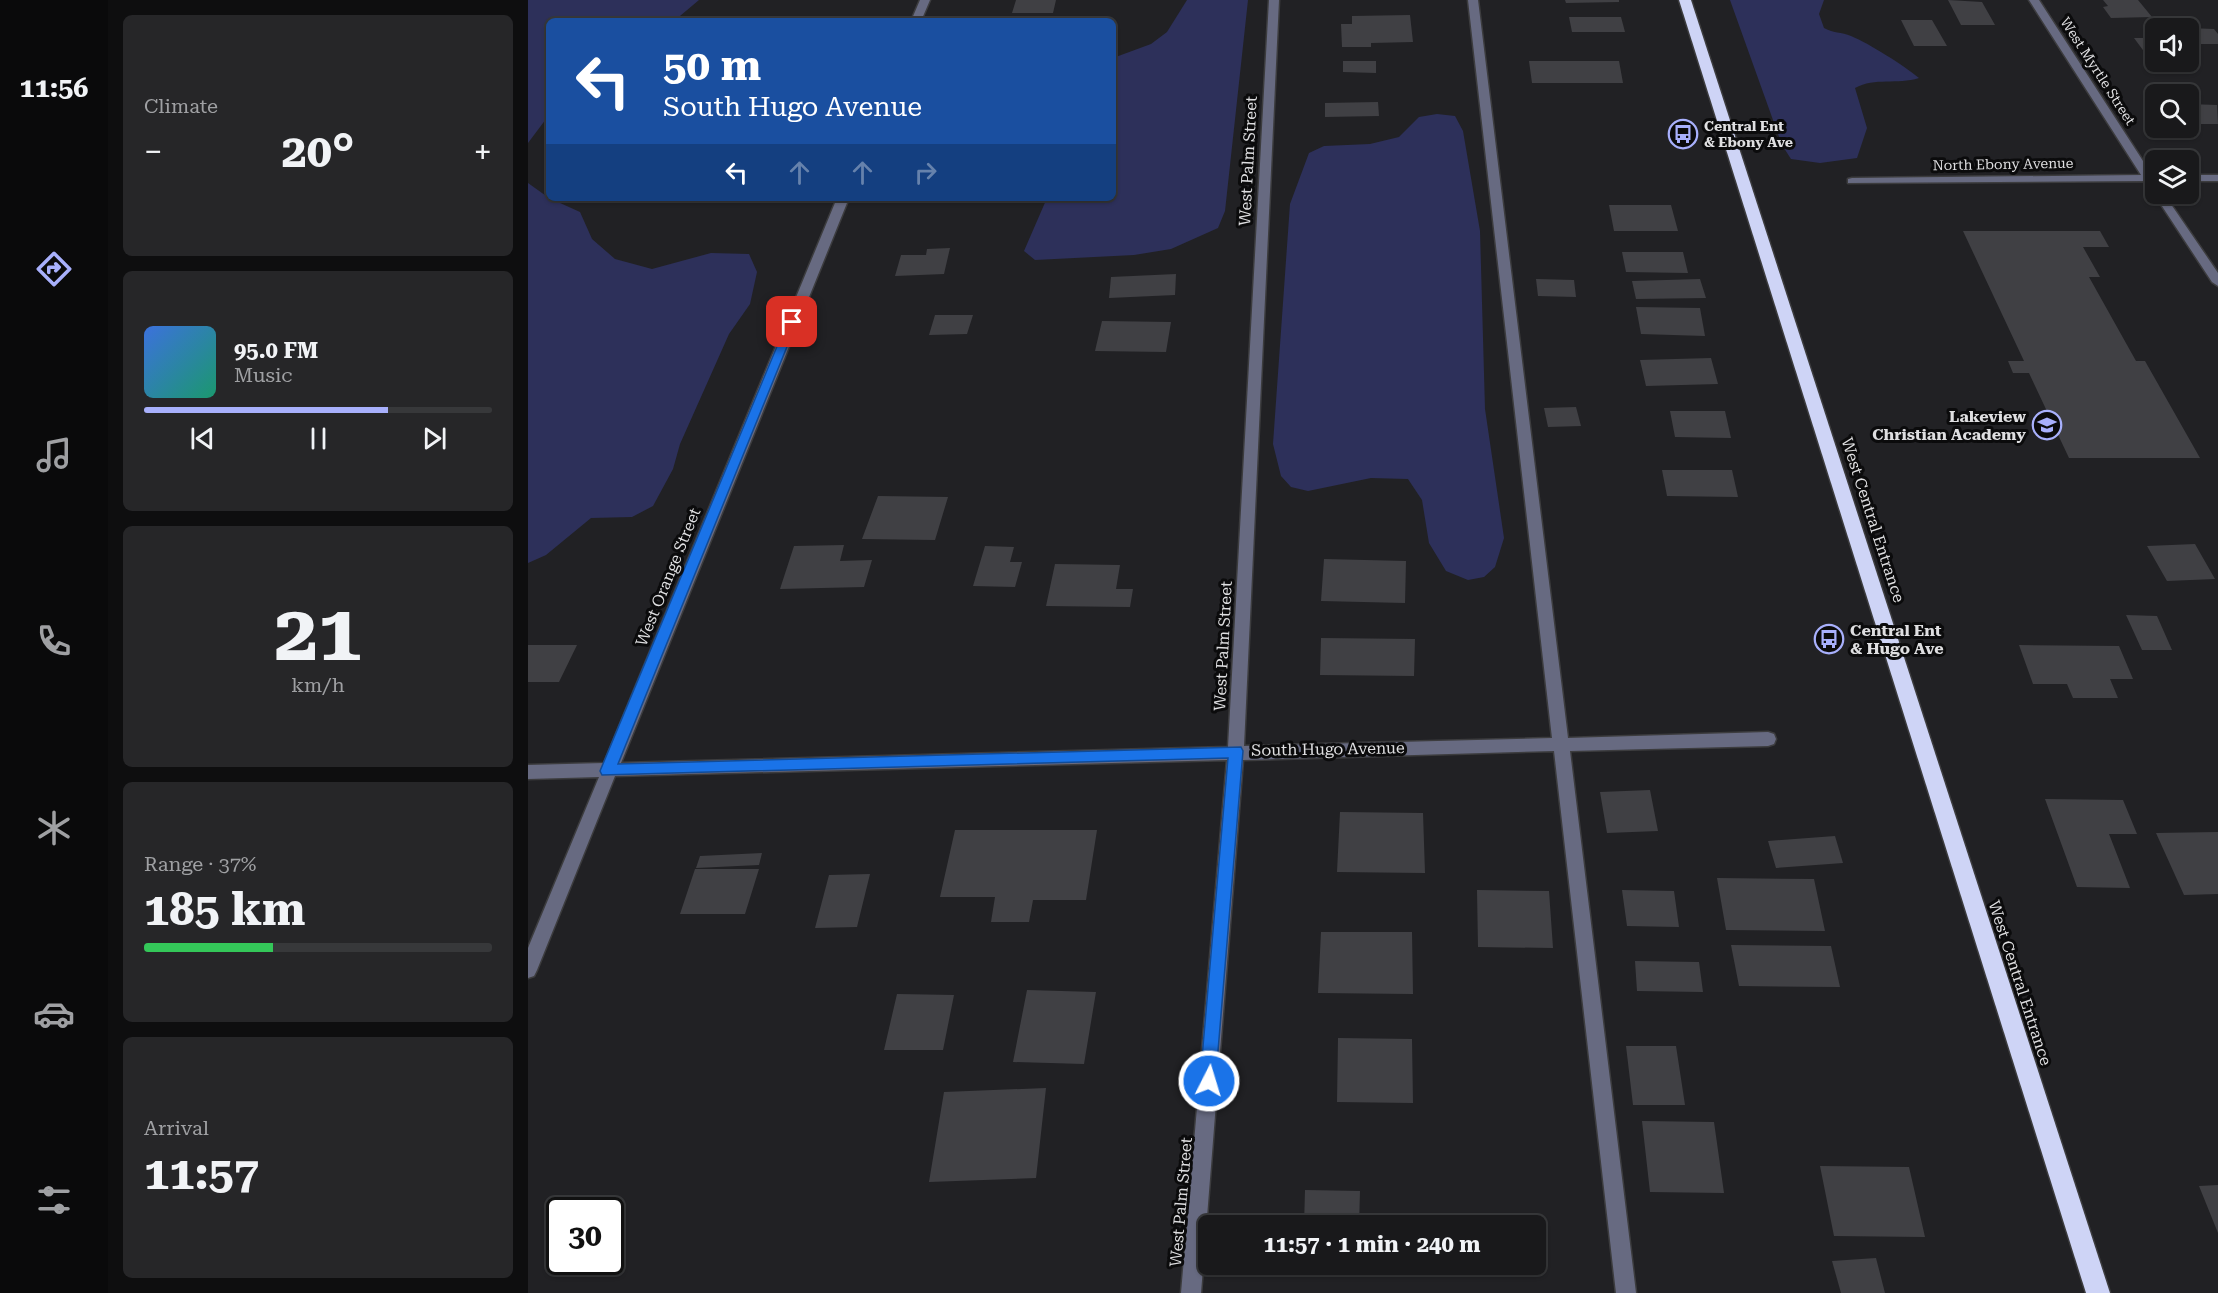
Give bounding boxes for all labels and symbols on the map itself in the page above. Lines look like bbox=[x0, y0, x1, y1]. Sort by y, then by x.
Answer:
street label: West Myrtle Street bbox=[2057, 14, 2139, 128]
street label: West Palm Street bbox=[1235, 96, 1261, 226]
bus stop icon: Central Ent & Ebony Ave bbox=[1667, 118, 1699, 150]
place label: Central Ent & Ebony Ave bbox=[1704, 118, 1793, 150]
street label: North Ebony Avenue bbox=[1932, 155, 2074, 173]
pin bbox=[766, 296, 817, 347]
place label: Lakeview Christian Academy bbox=[1872, 407, 2026, 444]
school or university icon: Lakeview Christian Academy bbox=[2031, 409, 2063, 441]
street label: West Central Entrance bbox=[1837, 435, 1909, 605]
street label: West Orange Street bbox=[632, 505, 704, 649]
street label: West Palm Street bbox=[1210, 581, 1236, 711]
place label: Central Ent & Hugo Ave bbox=[1850, 621, 1944, 658]
bus stop icon: Central Ent & Hugo Ave bbox=[1813, 623, 1845, 655]
street label: South Hugo Avenue bbox=[1251, 738, 1405, 760]
street label: West Central Entrance bbox=[1984, 898, 2056, 1068]
position arrow bbox=[1177, 1049, 1241, 1113]
street label: West Palm Street bbox=[1166, 1136, 1196, 1268]
speed limit sign: 30 bbox=[546, 1197, 624, 1275]

